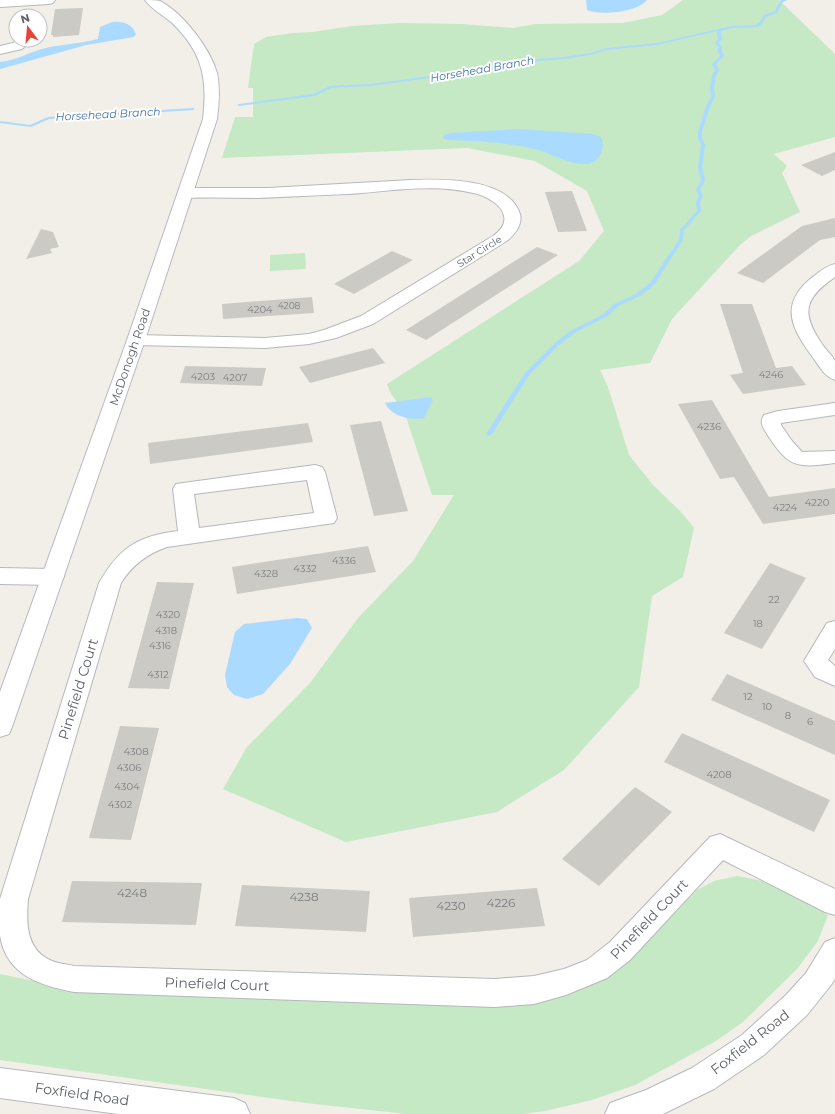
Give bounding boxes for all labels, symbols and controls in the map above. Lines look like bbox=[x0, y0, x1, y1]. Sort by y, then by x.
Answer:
north arrow bbox=[8, 8, 48, 48]
text: N bbox=[19, 10, 31, 26]
water label: Horsehead Branch bbox=[429, 53, 535, 85]
water label: Horsehead Branch bbox=[55, 104, 161, 124]
street label: Star Circle bbox=[454, 233, 504, 270]
house number: 4208 bbox=[278, 300, 301, 311]
house number: 4204 bbox=[247, 303, 273, 316]
street label: McDonogh Road bbox=[106, 306, 153, 408]
house number: 4246 bbox=[759, 368, 783, 381]
house number: 4203 bbox=[191, 370, 216, 383]
house number: 4207 bbox=[223, 371, 247, 384]
house number: 4236 bbox=[697, 420, 721, 433]
house number: 4220 bbox=[805, 496, 830, 509]
house number: 4224 bbox=[773, 501, 798, 514]
house number: 4336 bbox=[332, 554, 356, 567]
house number: 4332 bbox=[293, 562, 317, 575]
house number: 4328 bbox=[254, 567, 278, 580]
house number: 22 bbox=[768, 593, 780, 606]
house number: 4320 bbox=[156, 608, 181, 621]
house number: 18 bbox=[753, 617, 763, 630]
house number: 4318 bbox=[155, 624, 177, 637]
street label: Pinefield Court bbox=[54, 636, 102, 742]
house number: 4316 bbox=[149, 639, 171, 652]
house number: 4312 bbox=[147, 668, 169, 681]
house number: 12 bbox=[743, 690, 753, 703]
house number: 10 bbox=[762, 700, 772, 713]
house number: 8 bbox=[785, 709, 791, 722]
house number: 6 bbox=[807, 715, 813, 728]
house number: 4308 bbox=[123, 745, 149, 758]
house number: 4306 bbox=[117, 761, 141, 774]
house number: 4208 bbox=[706, 768, 732, 781]
house number: 4304 bbox=[114, 780, 140, 793]
house number: 4302 bbox=[108, 798, 133, 811]
street label: Pinefield Court bbox=[606, 875, 692, 963]
house number: 4248 bbox=[117, 885, 147, 900]
house number: 4238 bbox=[289, 889, 319, 904]
house number: 4226 bbox=[487, 895, 515, 910]
house number: 4230 bbox=[436, 898, 466, 913]
street label: Pinefield Court bbox=[164, 973, 270, 995]
street label: Foxfield Road bbox=[707, 1006, 793, 1078]
street label: Foxfield Road bbox=[34, 1078, 130, 1110]

